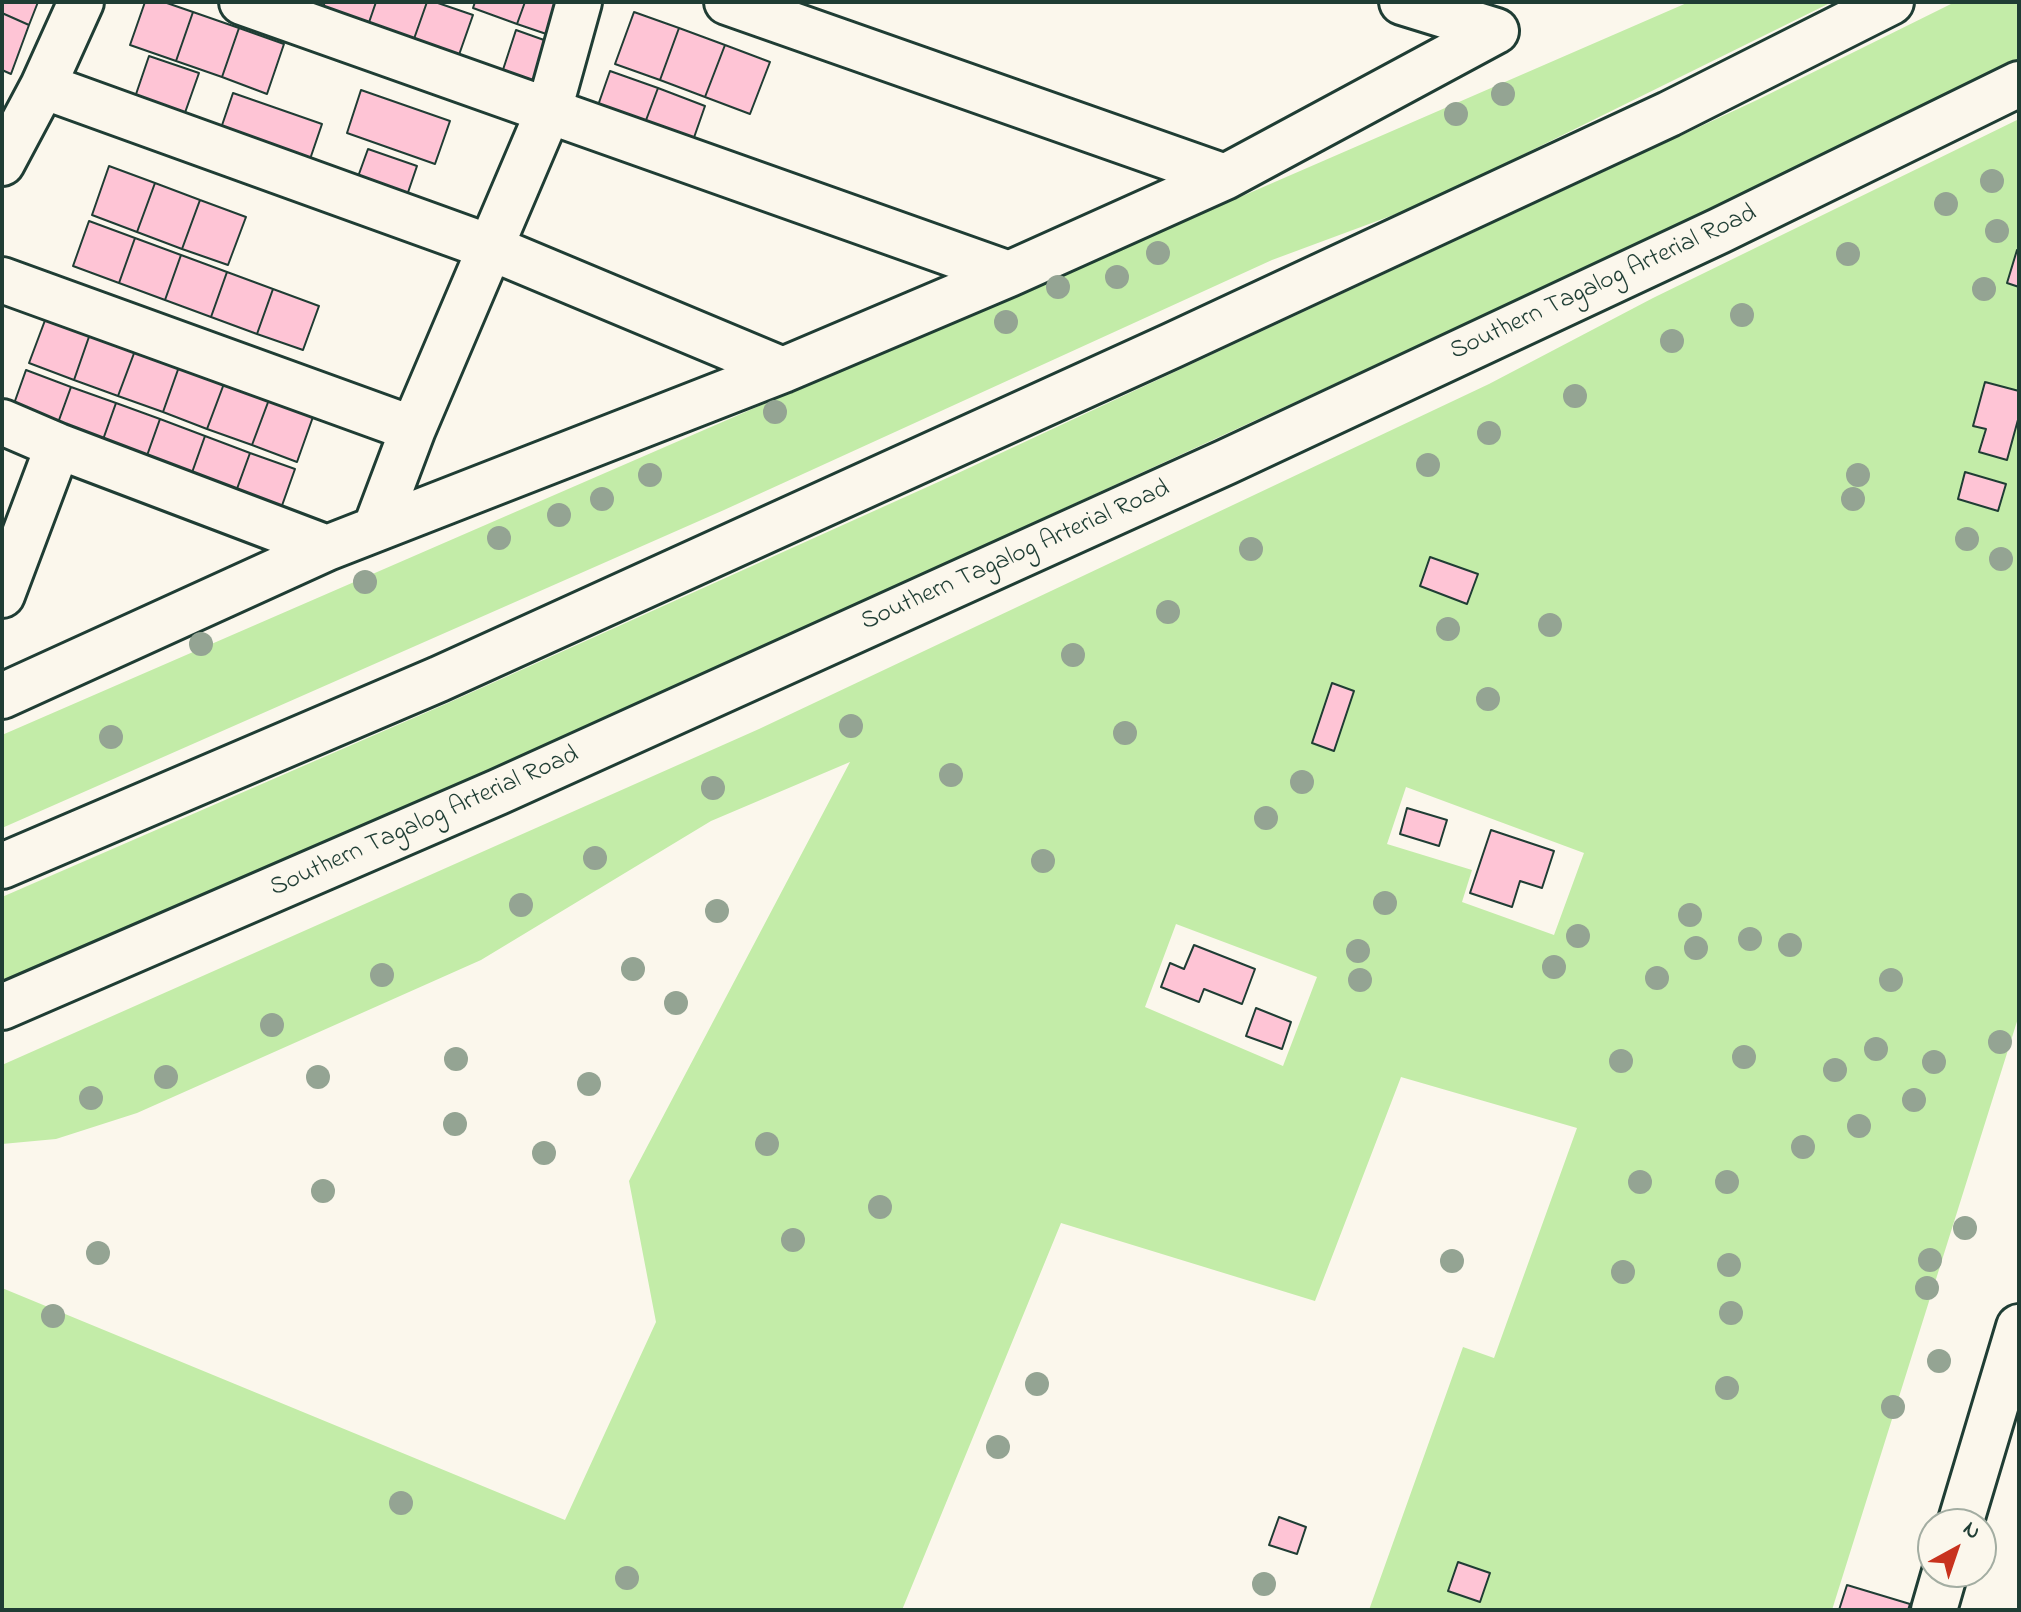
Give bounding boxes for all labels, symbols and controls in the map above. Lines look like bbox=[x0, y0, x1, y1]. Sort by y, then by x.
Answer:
street label: Southern Tagalog Arterial Road bbox=[1446, 199, 1762, 369]
street label: Southern Tagalog Arterial Road bbox=[857, 475, 1175, 639]
street label: Southern Tagalog Arterial Road bbox=[266, 741, 584, 905]
north arrow bbox=[1917, 1508, 1997, 1588]
text: N bbox=[1955, 1514, 1987, 1548]

